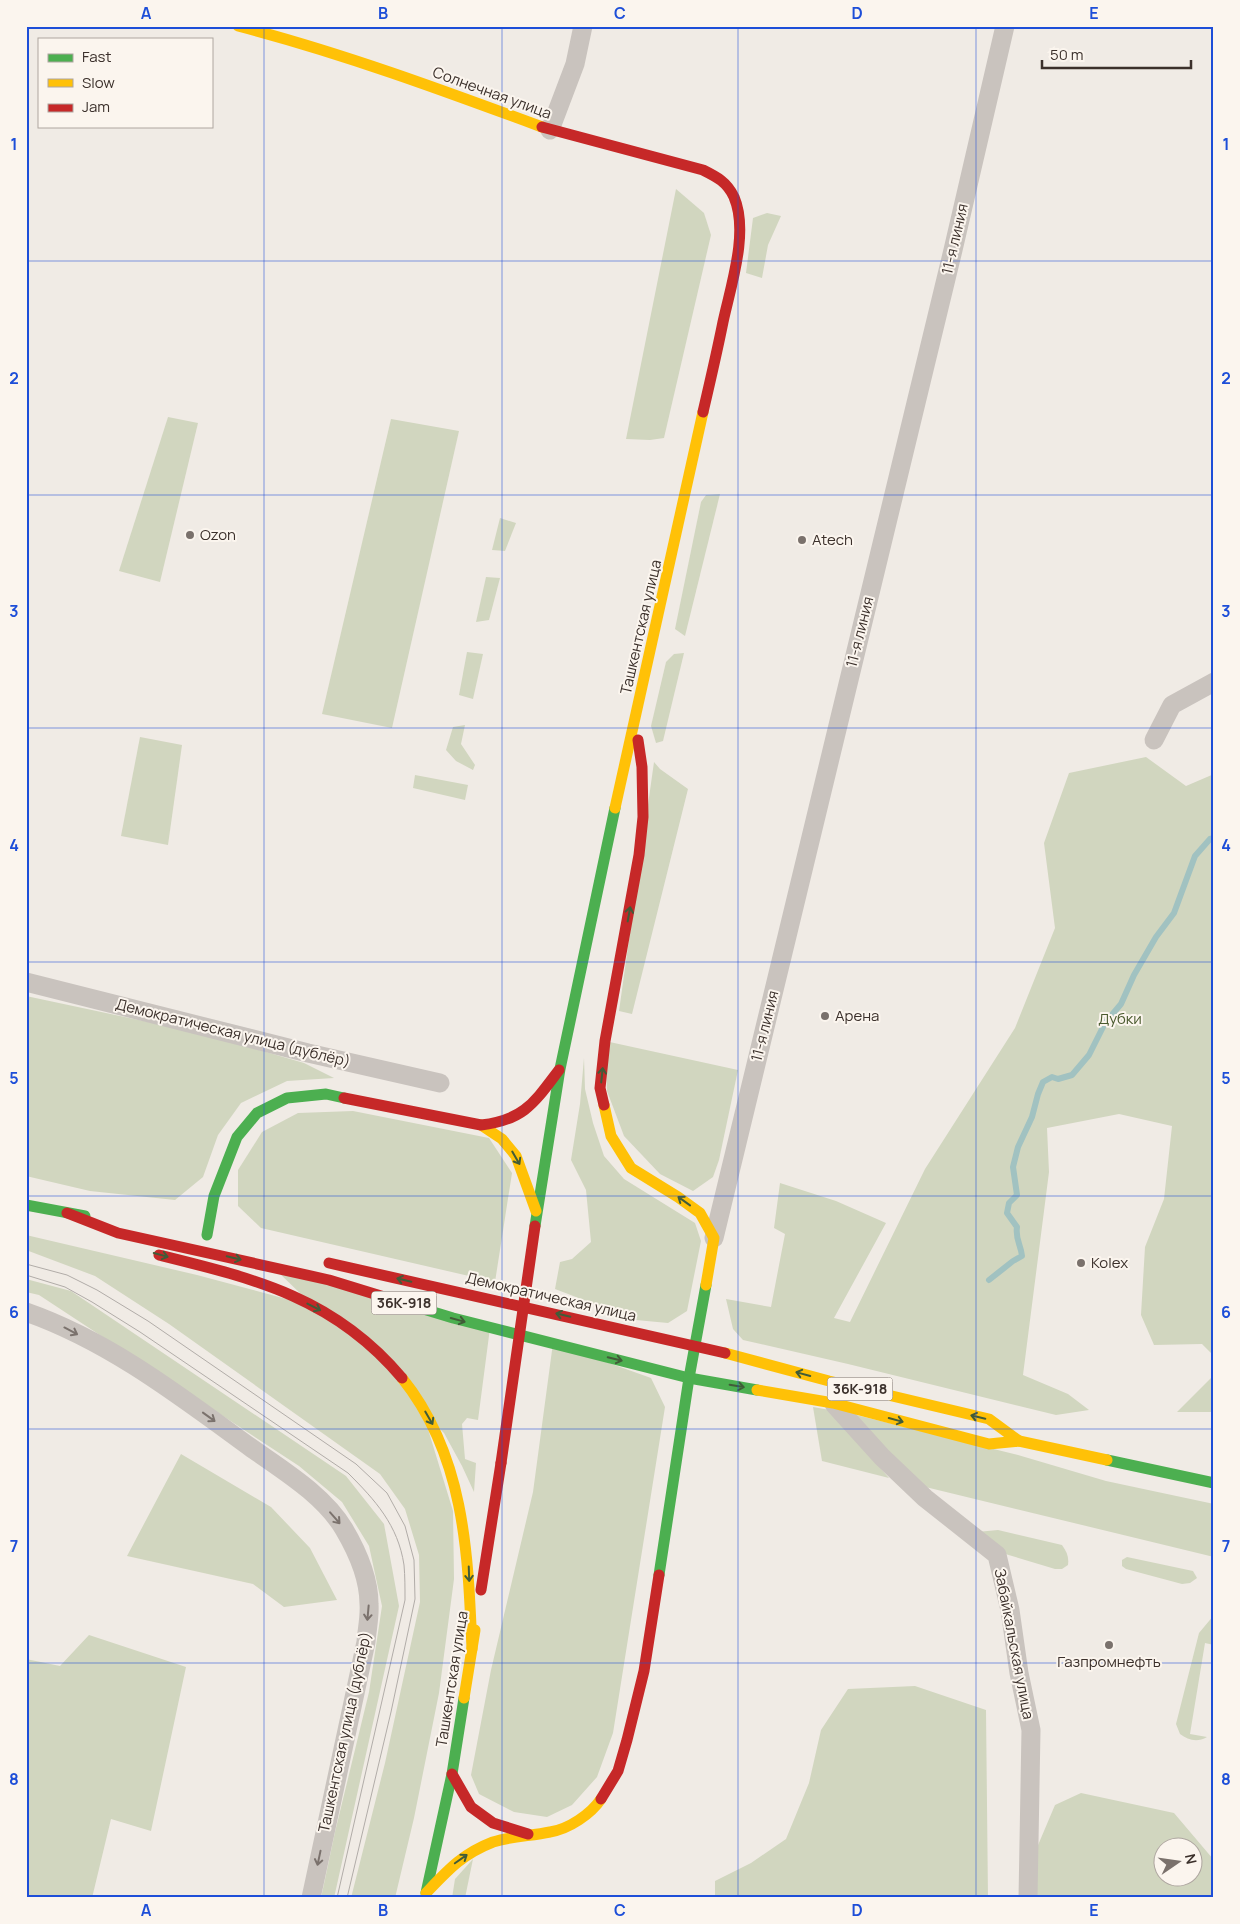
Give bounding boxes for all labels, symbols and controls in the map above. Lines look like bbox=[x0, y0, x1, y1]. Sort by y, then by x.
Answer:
text: A bbox=[141, 2, 152, 24]
text: B bbox=[378, 2, 388, 24]
text: C bbox=[614, 2, 626, 24]
text: D bbox=[851, 2, 863, 24]
text: E bbox=[1089, 2, 1099, 24]
legend bbox=[38, 38, 212, 128]
scale bar bbox=[1042, 38, 1191, 70]
text: 50 m bbox=[1050, 44, 1084, 65]
text: Fast bbox=[82, 46, 111, 67]
street label: Солнечная улица bbox=[430, 61, 554, 124]
text: Slow bbox=[82, 72, 115, 93]
text: Jam bbox=[82, 96, 110, 117]
text: 1 bbox=[10, 133, 18, 155]
text: 1 bbox=[1222, 133, 1230, 155]
street label: 11-я линия bbox=[936, 201, 973, 276]
text: 2 bbox=[9, 367, 19, 389]
text: 2 bbox=[1221, 367, 1231, 389]
place label: Ozon bbox=[200, 524, 236, 545]
marker: Ozon bbox=[184, 529, 196, 541]
place label: Atech bbox=[812, 529, 853, 550]
marker: Atech bbox=[796, 534, 808, 546]
street label: Ташкентская улица bbox=[615, 557, 666, 696]
street label: 11-я линия bbox=[841, 594, 878, 669]
text: 3 bbox=[9, 600, 19, 622]
text: 3 bbox=[1221, 600, 1231, 622]
text: 4 bbox=[9, 834, 19, 856]
text: 4 bbox=[1221, 834, 1231, 856]
one-way arrow bbox=[624, 907, 634, 923]
street label: 11-я линия bbox=[746, 988, 783, 1063]
street label: Демократическая улица (дублёр) bbox=[113, 993, 353, 1072]
place label: Арена bbox=[835, 1005, 879, 1026]
park label: Дубки bbox=[1098, 1008, 1142, 1029]
marker: Арена bbox=[819, 1010, 831, 1022]
text: 5 bbox=[9, 1067, 19, 1089]
one-way arrow bbox=[597, 1067, 607, 1083]
text: 5 bbox=[1221, 1067, 1231, 1089]
one-way arrow bbox=[511, 1150, 521, 1164]
one-way arrow bbox=[677, 1196, 691, 1206]
one-way arrow bbox=[152, 1251, 168, 1261]
place label: Kolex bbox=[1091, 1252, 1128, 1273]
one-way arrow bbox=[225, 1254, 241, 1264]
marker: Kolex bbox=[1075, 1257, 1087, 1269]
street label: Демократическая улица bbox=[464, 1267, 638, 1326]
one-way arrow bbox=[397, 1275, 413, 1284]
road number: 36К-918 bbox=[372, 1292, 436, 1315]
text: 6 bbox=[9, 1301, 19, 1323]
text: 6 bbox=[1221, 1301, 1231, 1323]
one-way arrow bbox=[307, 1302, 322, 1312]
one-way arrow bbox=[555, 1310, 571, 1320]
one-way arrow bbox=[449, 1315, 465, 1325]
one-way arrow bbox=[63, 1327, 78, 1336]
one-way arrow bbox=[607, 1355, 623, 1365]
one-way arrow bbox=[796, 1369, 812, 1378]
road number: 36К-918 bbox=[828, 1378, 892, 1400]
one-way arrow bbox=[729, 1382, 745, 1392]
one-way arrow bbox=[202, 1411, 215, 1422]
one-way arrow bbox=[424, 1411, 434, 1426]
one-way arrow bbox=[971, 1412, 987, 1421]
one-way arrow bbox=[887, 1415, 903, 1425]
one-way arrow bbox=[329, 1511, 341, 1524]
text: 7 bbox=[10, 1535, 18, 1557]
text: 7 bbox=[1222, 1535, 1230, 1557]
one-way arrow bbox=[464, 1566, 473, 1582]
street label: Забайкальская улица bbox=[990, 1567, 1039, 1721]
one-way arrow bbox=[364, 1605, 373, 1621]
street label: Ташкентская улица bbox=[430, 1609, 473, 1749]
street label: Ташкентская улица (дублёр) bbox=[313, 1630, 376, 1834]
marker: Газпромнефть bbox=[1103, 1639, 1115, 1651]
place label: Газпромнефть bbox=[1057, 1651, 1161, 1672]
text: 8 bbox=[9, 1768, 19, 1790]
text: 8 bbox=[1221, 1768, 1231, 1790]
north arrow bbox=[1152, 1836, 1202, 1886]
one-way arrow bbox=[314, 1850, 323, 1866]
text: N bbox=[1181, 1852, 1202, 1866]
one-way arrow bbox=[453, 1854, 467, 1864]
text: A bbox=[141, 1899, 152, 1921]
text: B bbox=[378, 1899, 388, 1921]
text: C bbox=[614, 1899, 626, 1921]
text: D bbox=[851, 1899, 863, 1921]
text: E bbox=[1089, 1899, 1099, 1921]

